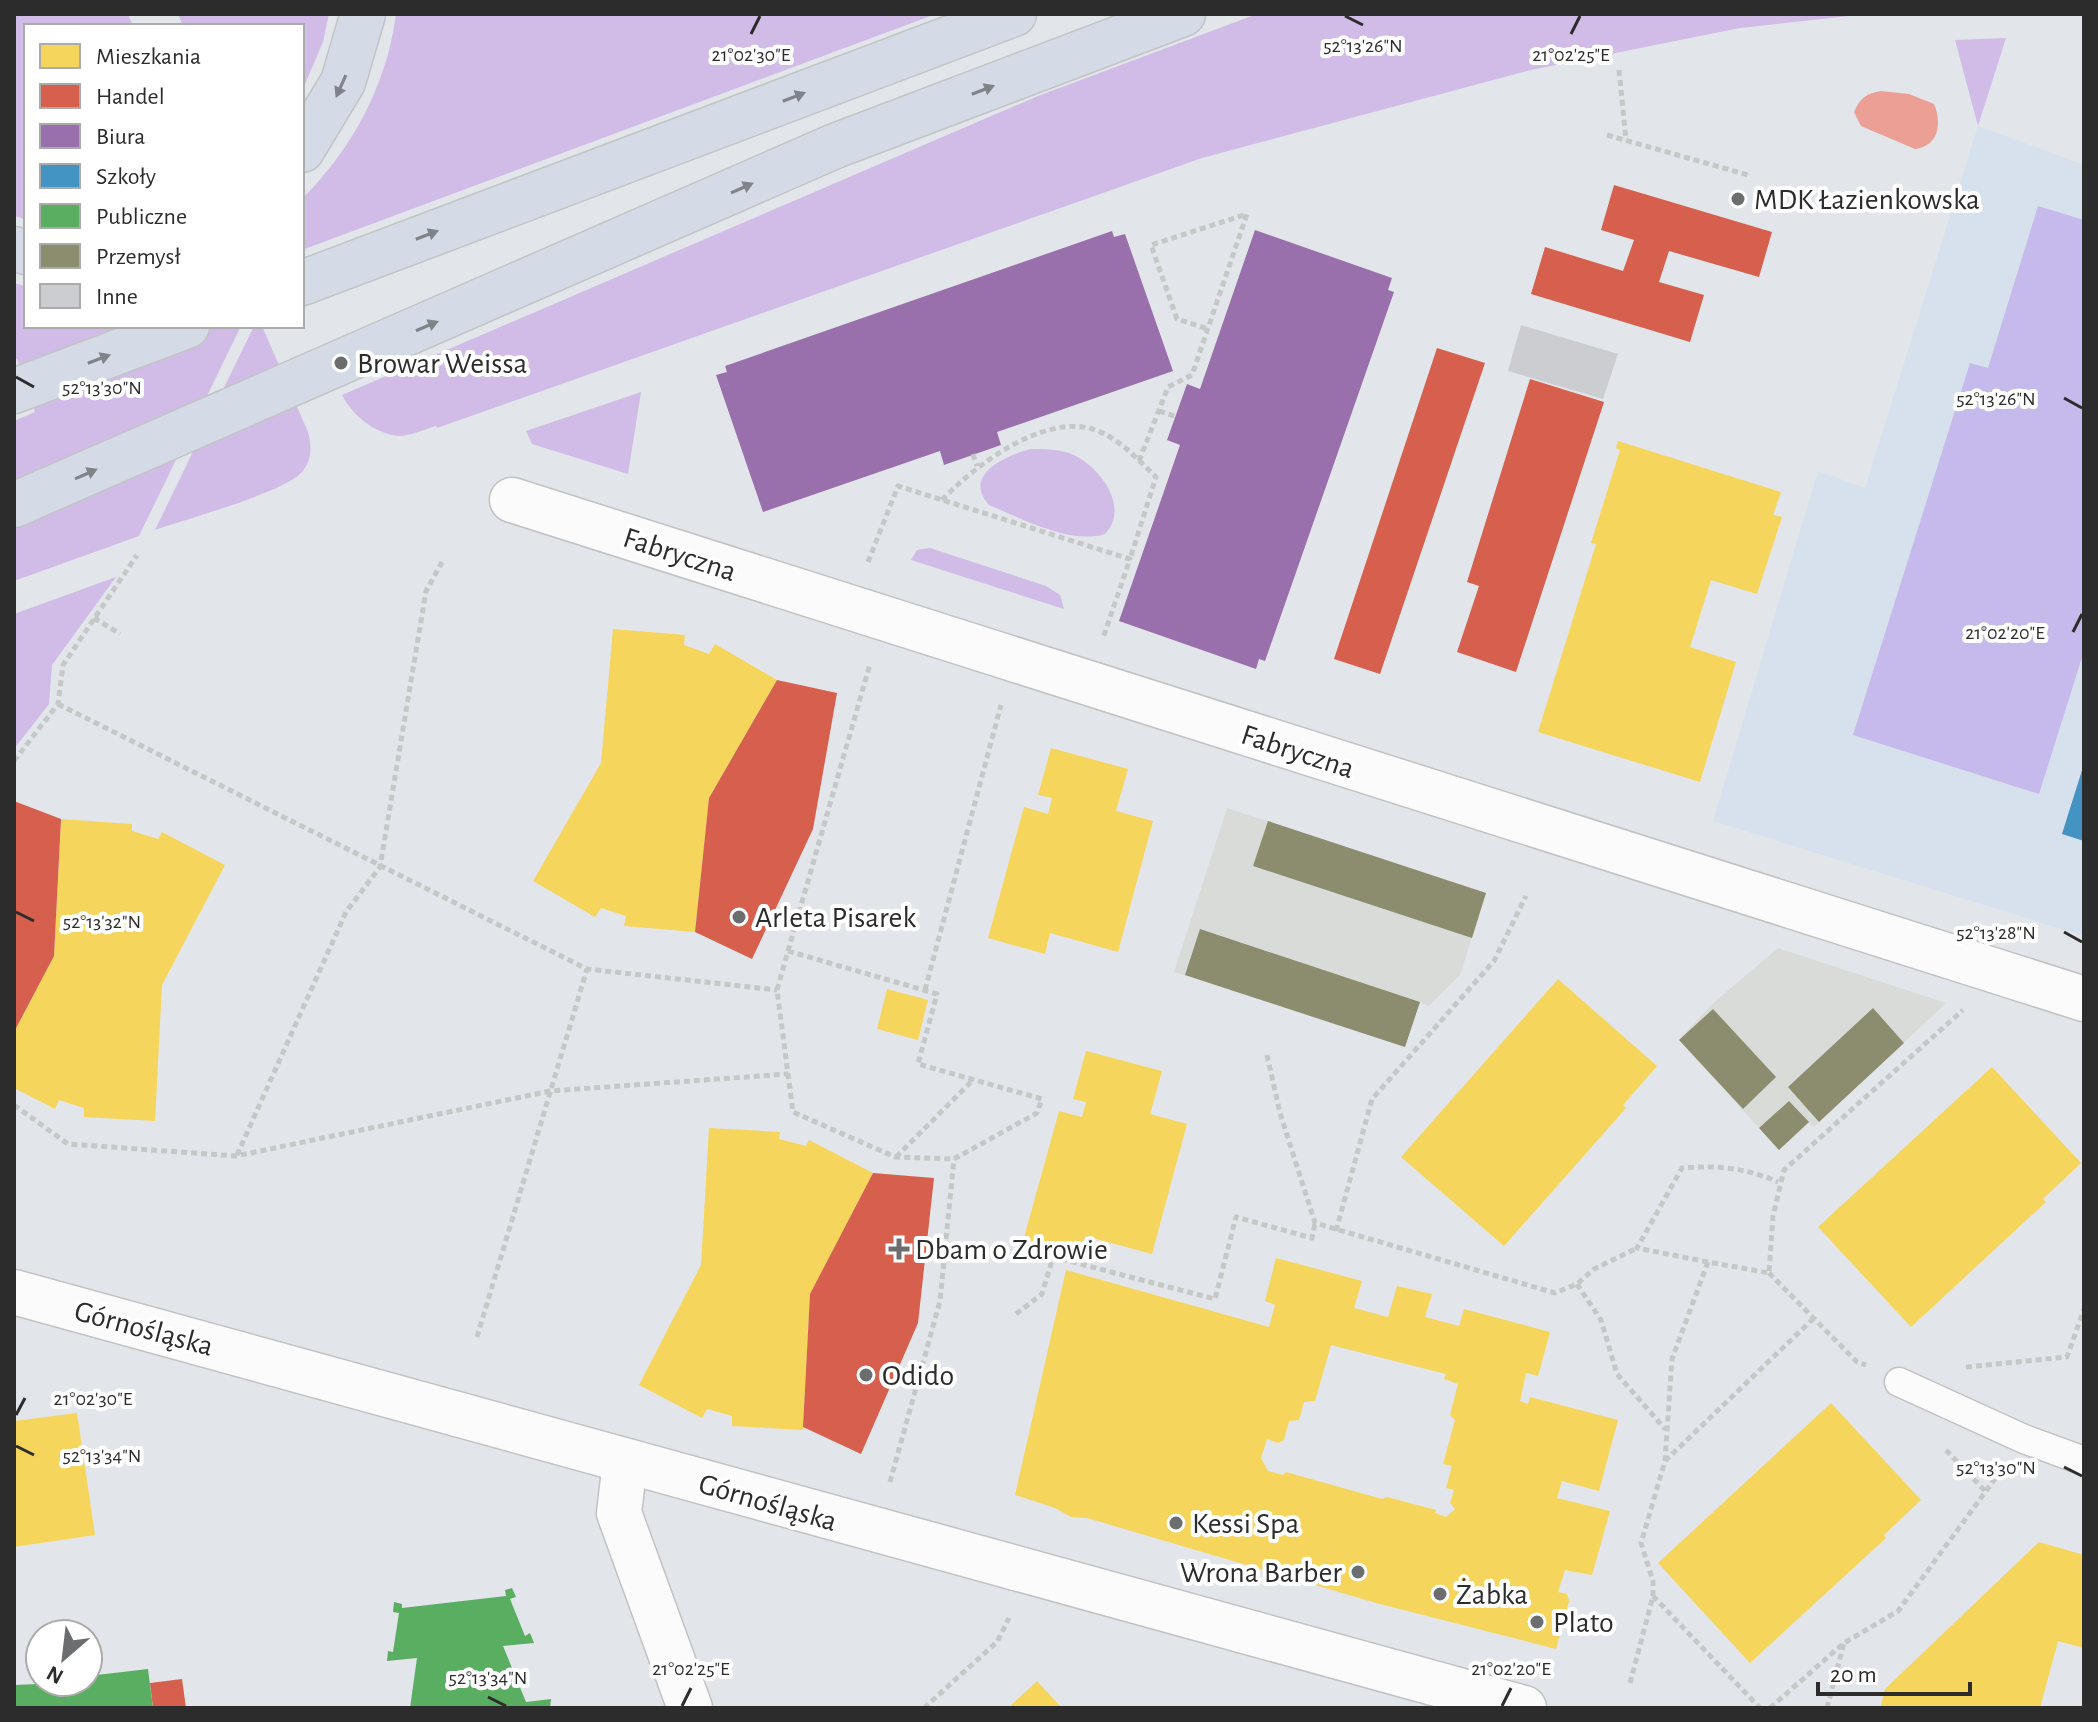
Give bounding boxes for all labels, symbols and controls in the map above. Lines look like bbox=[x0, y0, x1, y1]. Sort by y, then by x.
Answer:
legend bbox=[24, 24, 304, 328]
text: 52°13'26"N bbox=[1323, 36, 1403, 56]
text: Mieszkania bbox=[96, 45, 201, 69]
text: 21°02'30"E bbox=[712, 45, 791, 65]
text: 21°02'25"E bbox=[1532, 45, 1610, 65]
one-way arrow bbox=[334, 74, 348, 98]
one-way arrow bbox=[971, 83, 995, 96]
text: Handel bbox=[96, 85, 165, 109]
one-way arrow bbox=[783, 90, 807, 103]
text: Biura bbox=[96, 125, 145, 149]
text: Szkoły bbox=[96, 165, 156, 189]
one-way arrow bbox=[730, 181, 754, 195]
place label: MDK Łazienkowska bbox=[1754, 185, 1980, 215]
marker: MDK Łazienkowska bbox=[1729, 190, 1747, 208]
text: Publiczne bbox=[96, 205, 187, 229]
one-way arrow bbox=[415, 228, 439, 241]
text: Przemysł bbox=[96, 245, 181, 269]
text: Inne bbox=[96, 285, 138, 309]
one-way arrow bbox=[415, 319, 439, 332]
place label: Browar Weissa bbox=[357, 349, 527, 379]
one-way arrow bbox=[87, 352, 111, 365]
marker: Browar Weissa bbox=[332, 354, 350, 372]
text: 52°13'30"N bbox=[62, 378, 142, 398]
text: 52°13'26"N bbox=[1956, 389, 2036, 409]
one-way arrow bbox=[74, 467, 97, 480]
street label: Fabryczna bbox=[620, 523, 740, 587]
text: 21°02'20"E bbox=[1965, 623, 2045, 643]
street label: Fabryczna bbox=[1238, 720, 1358, 784]
place label: Arleta Pisarek bbox=[755, 903, 916, 933]
marker: Arleta Pisarek bbox=[730, 908, 748, 926]
text: 52°13'32"N bbox=[63, 912, 141, 932]
text: 52°13'28"N bbox=[1956, 923, 2036, 943]
place label: Dbam o Zdrowie bbox=[915, 1235, 1108, 1265]
marker: Dbam o Zdrowie bbox=[890, 1240, 908, 1258]
street label: Górnośląska bbox=[71, 1296, 216, 1362]
place label: Odido bbox=[882, 1361, 954, 1391]
marker: Odido bbox=[857, 1366, 875, 1384]
text: 21°02'30"E bbox=[54, 1389, 133, 1409]
text: 52°13'34"N bbox=[63, 1446, 141, 1466]
text: 52°13'30"N bbox=[1956, 1458, 2036, 1478]
street label: Górnośląska bbox=[695, 1469, 840, 1537]
place label: Kessi Spa bbox=[1192, 1509, 1299, 1539]
marker: Kessi Spa bbox=[1167, 1514, 1185, 1532]
place label: Wrona Barber bbox=[1180, 1558, 1342, 1588]
marker: Wrona Barber bbox=[1349, 1563, 1367, 1581]
place label: Żabka bbox=[1456, 1578, 1528, 1610]
marker: Żabka bbox=[1431, 1585, 1449, 1603]
place label: Plato bbox=[1553, 1608, 1614, 1638]
marker: Plato bbox=[1528, 1613, 1546, 1631]
north arrow bbox=[24, 1618, 104, 1698]
scale bar bbox=[1818, 1646, 1970, 1696]
text: 21°02'25"E bbox=[652, 1659, 730, 1679]
text: 21°02'20"E bbox=[1471, 1659, 1551, 1679]
text: N bbox=[43, 1661, 67, 1688]
text: 20 m bbox=[1830, 1663, 1877, 1687]
text: 52°13'34"N bbox=[449, 1668, 527, 1688]

